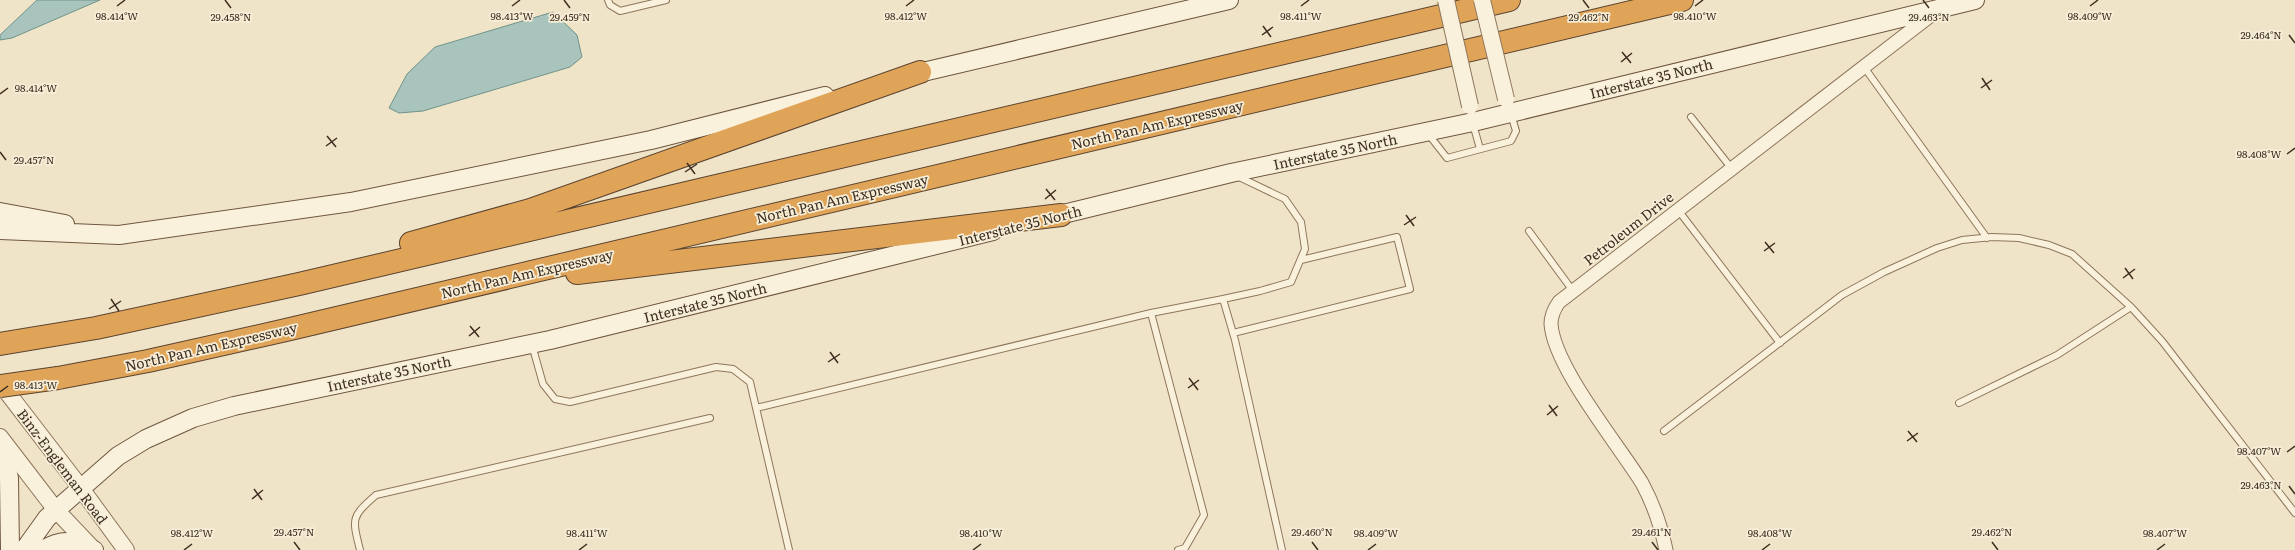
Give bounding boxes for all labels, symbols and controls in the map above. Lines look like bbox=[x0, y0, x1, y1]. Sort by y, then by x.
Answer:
text: 98.414°W bbox=[96, 8, 138, 23]
text: 98.413°W bbox=[491, 8, 534, 23]
text: 98.412°W bbox=[885, 8, 927, 23]
text: 98.411°W bbox=[1280, 8, 1322, 23]
text: 98.410°W bbox=[1673, 8, 1717, 23]
text: 98.409°W bbox=[2068, 8, 2112, 23]
text: 29.458°N bbox=[211, 9, 251, 24]
text: 29.459°N bbox=[550, 9, 590, 24]
text: 29.462°N bbox=[1569, 9, 1609, 24]
text: 29.463°N bbox=[1908, 9, 1950, 24]
text: 29.464°N bbox=[2240, 27, 2282, 42]
street label: Interstate 35 North bbox=[1587, 53, 1715, 103]
text: 98.414°W bbox=[15, 80, 57, 95]
street label: North Pan Am Expressway bbox=[1069, 94, 1246, 154]
street label: Interstate 35 North bbox=[1271, 128, 1399, 174]
text: 98.408°W bbox=[2237, 146, 2281, 161]
text: 29.457°N bbox=[14, 152, 54, 167]
street label: North Pan Am Expressway bbox=[754, 168, 931, 228]
street label: Petroleum Drive bbox=[1579, 187, 1677, 269]
street label: Interstate 35 North bbox=[956, 200, 1084, 250]
street label: North Pan Am Expressway bbox=[439, 243, 616, 303]
street label: Interstate 35 North bbox=[641, 277, 769, 327]
street label: North Pan Am Expressway bbox=[123, 316, 300, 376]
street label: Interstate 35 North bbox=[325, 350, 453, 396]
text: 98.413°W bbox=[15, 377, 58, 392]
street label: Binz-Engleman Road bbox=[13, 404, 113, 528]
text: 98.407°W bbox=[2237, 443, 2281, 458]
text: 29.463°N bbox=[2240, 477, 2282, 492]
text: 29.457°N bbox=[274, 524, 314, 539]
text: 29.460°N bbox=[1291, 524, 1333, 539]
text: 29.461°N bbox=[1632, 524, 1672, 539]
text: 29.462°N bbox=[1972, 524, 2012, 539]
text: 98.412°W bbox=[171, 525, 213, 540]
text: 98.411°W bbox=[566, 525, 608, 540]
text: 98.410°W bbox=[959, 525, 1003, 540]
text: 98.409°W bbox=[1354, 525, 1398, 540]
text: 98.408°W bbox=[1748, 525, 1792, 540]
text: 98.407°W bbox=[2143, 525, 2187, 540]

